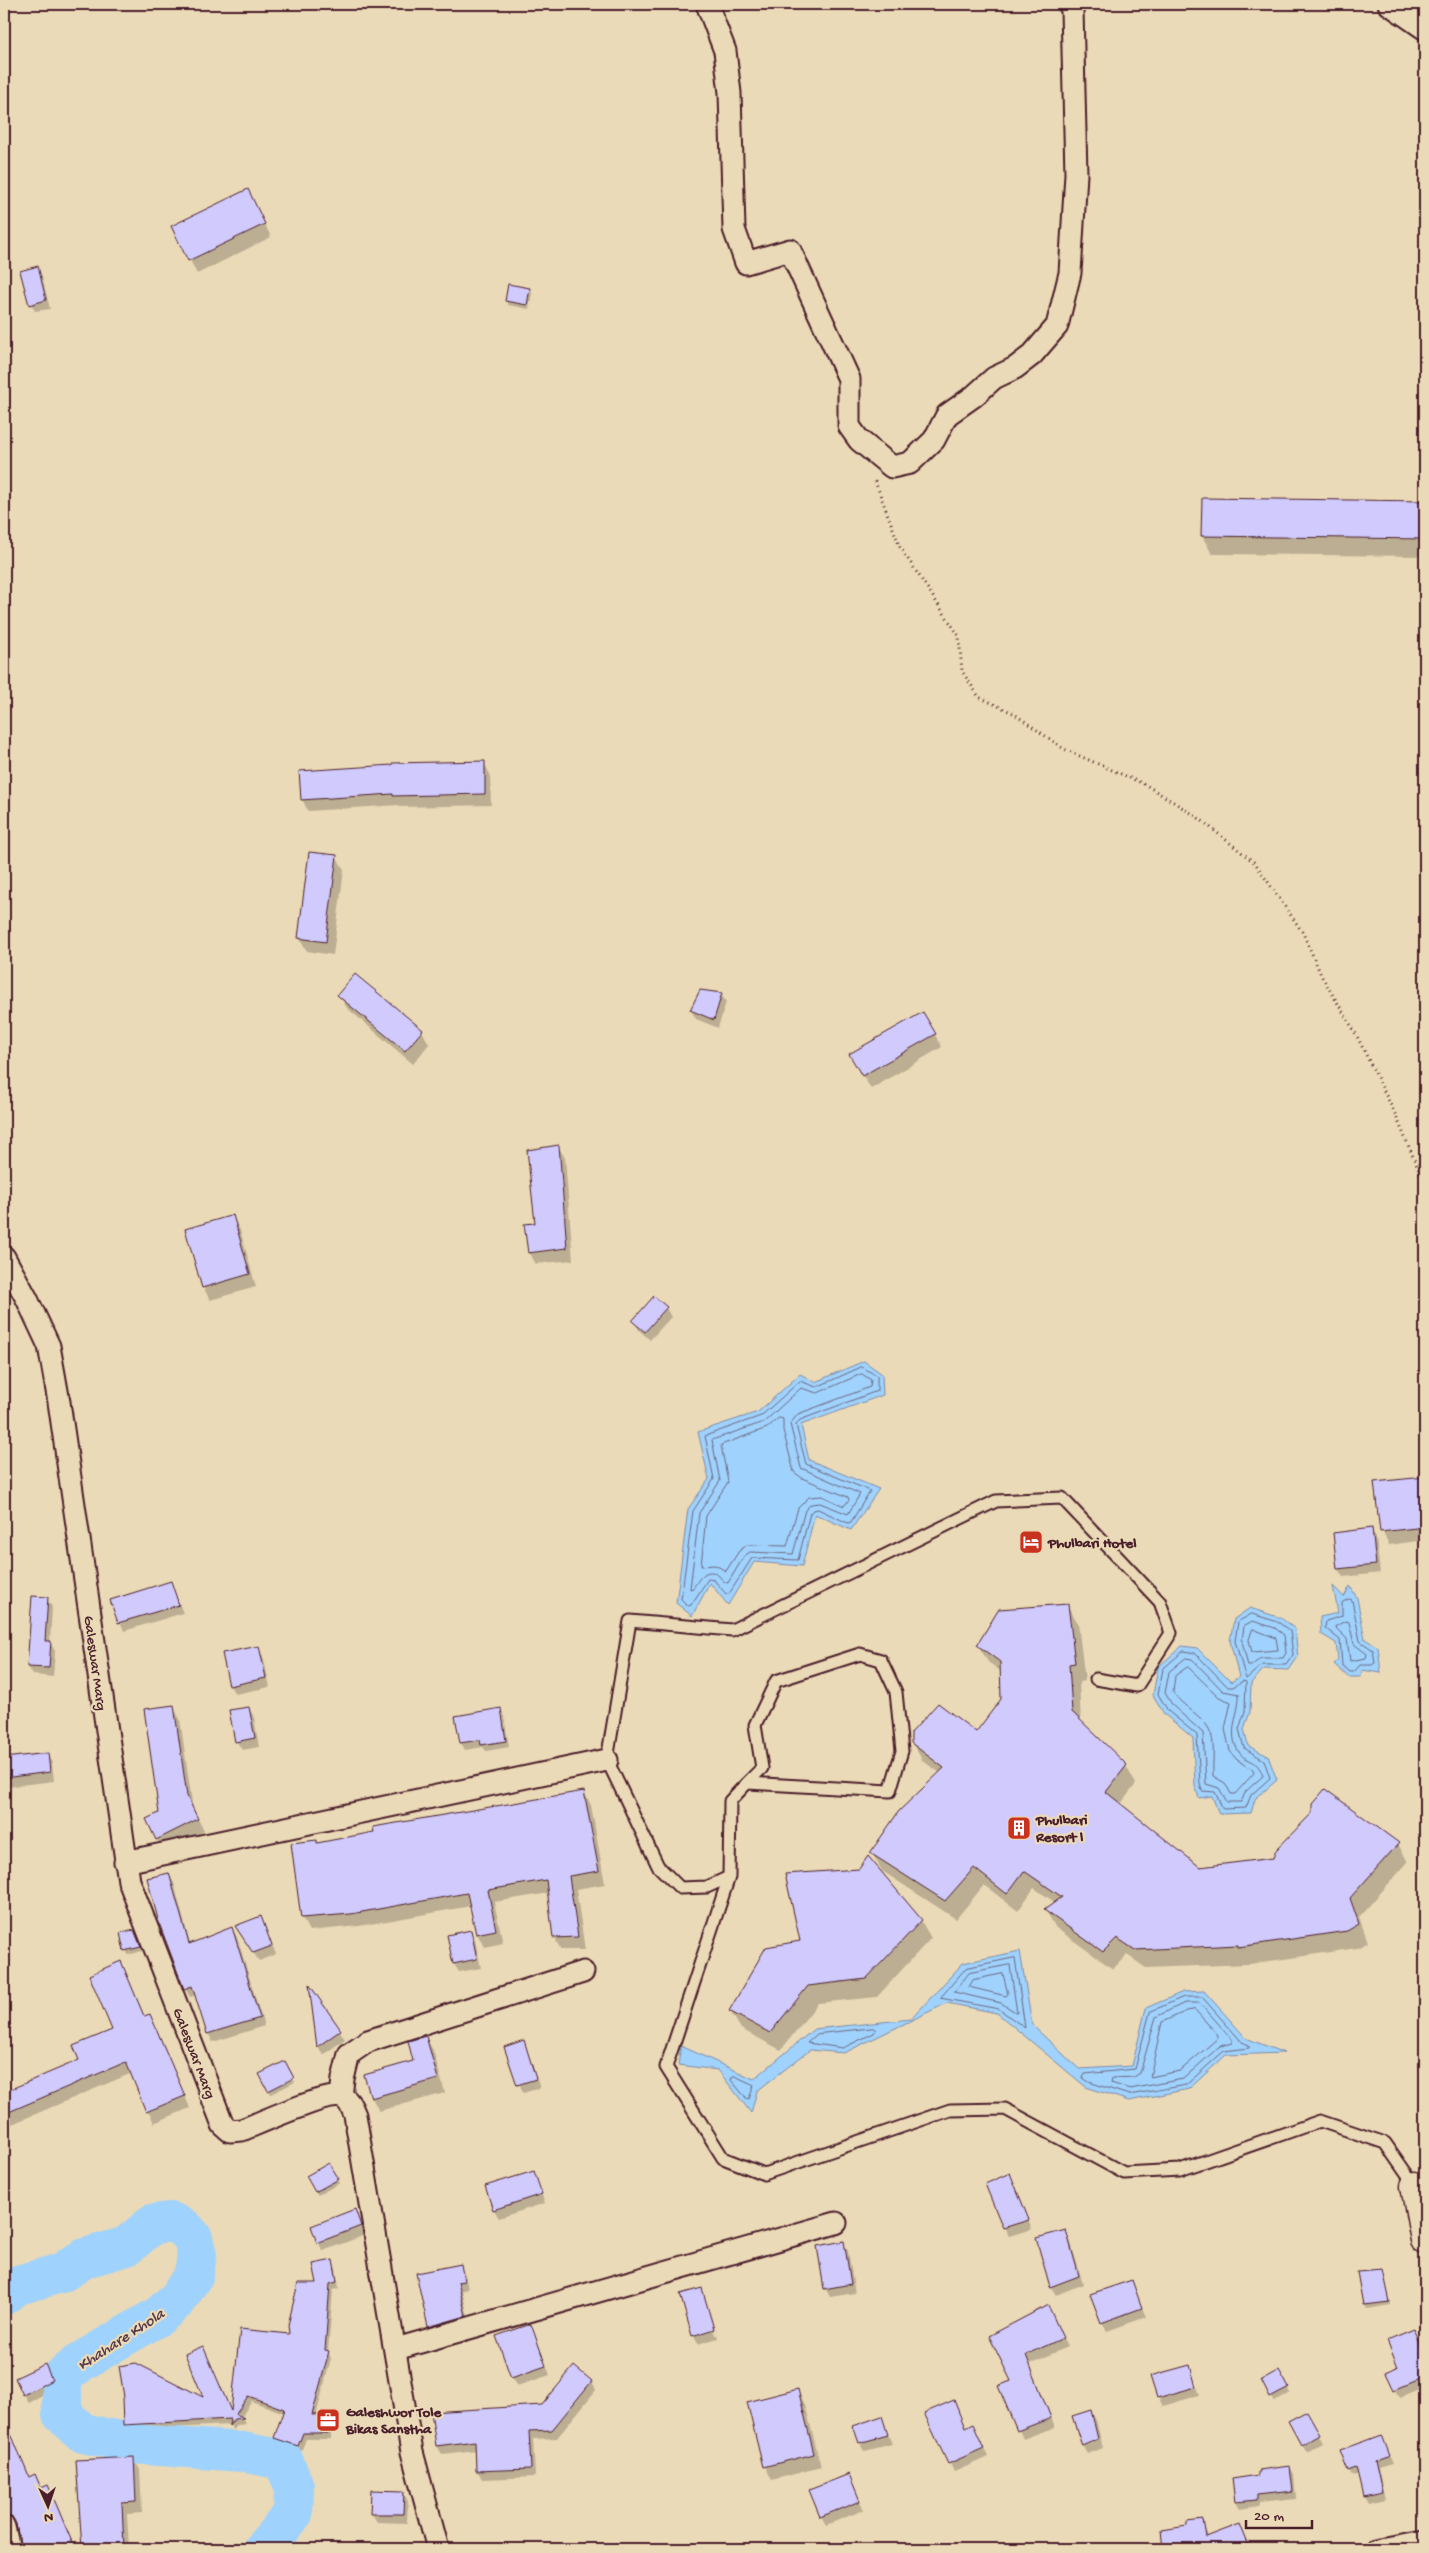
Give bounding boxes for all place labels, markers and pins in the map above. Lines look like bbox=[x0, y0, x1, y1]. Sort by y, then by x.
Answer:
hotel icon: Phulbari Hotel bbox=[1018, 1529, 1044, 1555]
place label: Phulbari Hotel bbox=[1047, 1535, 1137, 1553]
place label: Phulbari Resort l bbox=[1035, 1812, 1087, 1847]
building icon: Phulbari Resort l bbox=[1006, 1815, 1032, 1841]
place label: Galeshwor Tole Bikas Sanstha bbox=[345, 2404, 443, 2439]
office icon: Galeshwor Tole Bikas Sanstha bbox=[315, 2407, 341, 2433]

